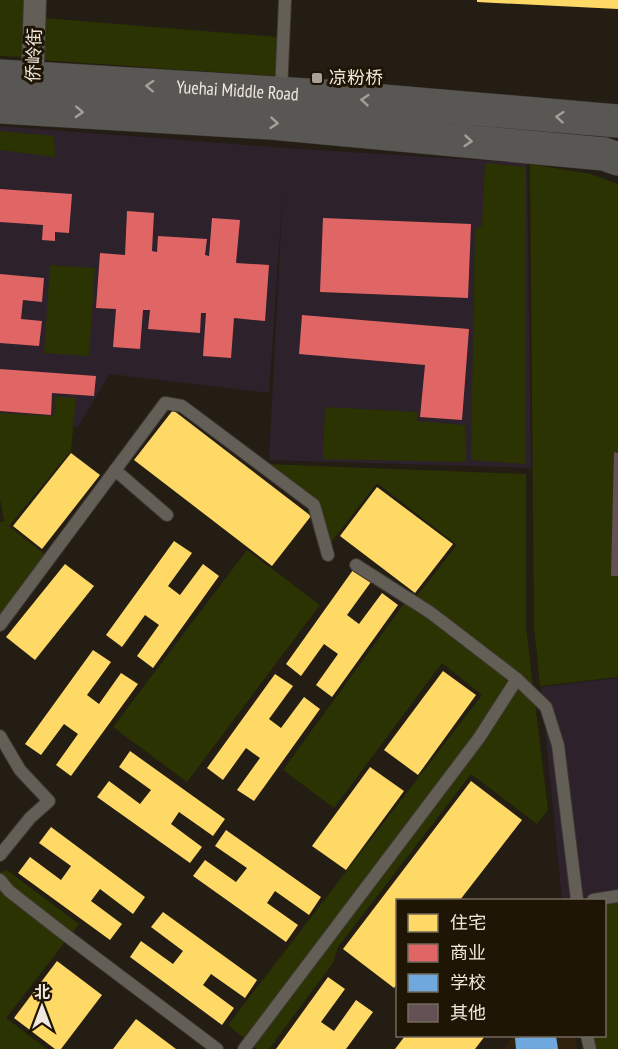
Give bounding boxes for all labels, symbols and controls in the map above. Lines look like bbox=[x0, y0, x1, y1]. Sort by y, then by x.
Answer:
street label: 侨岭街 bbox=[21, 28, 46, 82]
place label: 凉粉桥 bbox=[329, 66, 383, 89]
marker: 凉粉桥 bbox=[310, 71, 324, 85]
street label: Yuehai Middle Road bbox=[176, 75, 299, 105]
one-way arrow bbox=[145, 80, 154, 93]
one-way arrow bbox=[361, 94, 370, 107]
one-way arrow bbox=[75, 105, 84, 118]
one-way arrow bbox=[555, 111, 564, 124]
one-way arrow bbox=[269, 116, 279, 129]
one-way arrow bbox=[464, 134, 473, 147]
legend bbox=[396, 899, 606, 1037]
text: 住宅 bbox=[450, 911, 486, 934]
text: 商业 bbox=[450, 941, 486, 964]
text: 学校 bbox=[450, 971, 486, 994]
north arrow bbox=[12, 977, 72, 1037]
text: 北 bbox=[34, 982, 50, 1002]
text: 其他 bbox=[450, 1001, 486, 1024]

